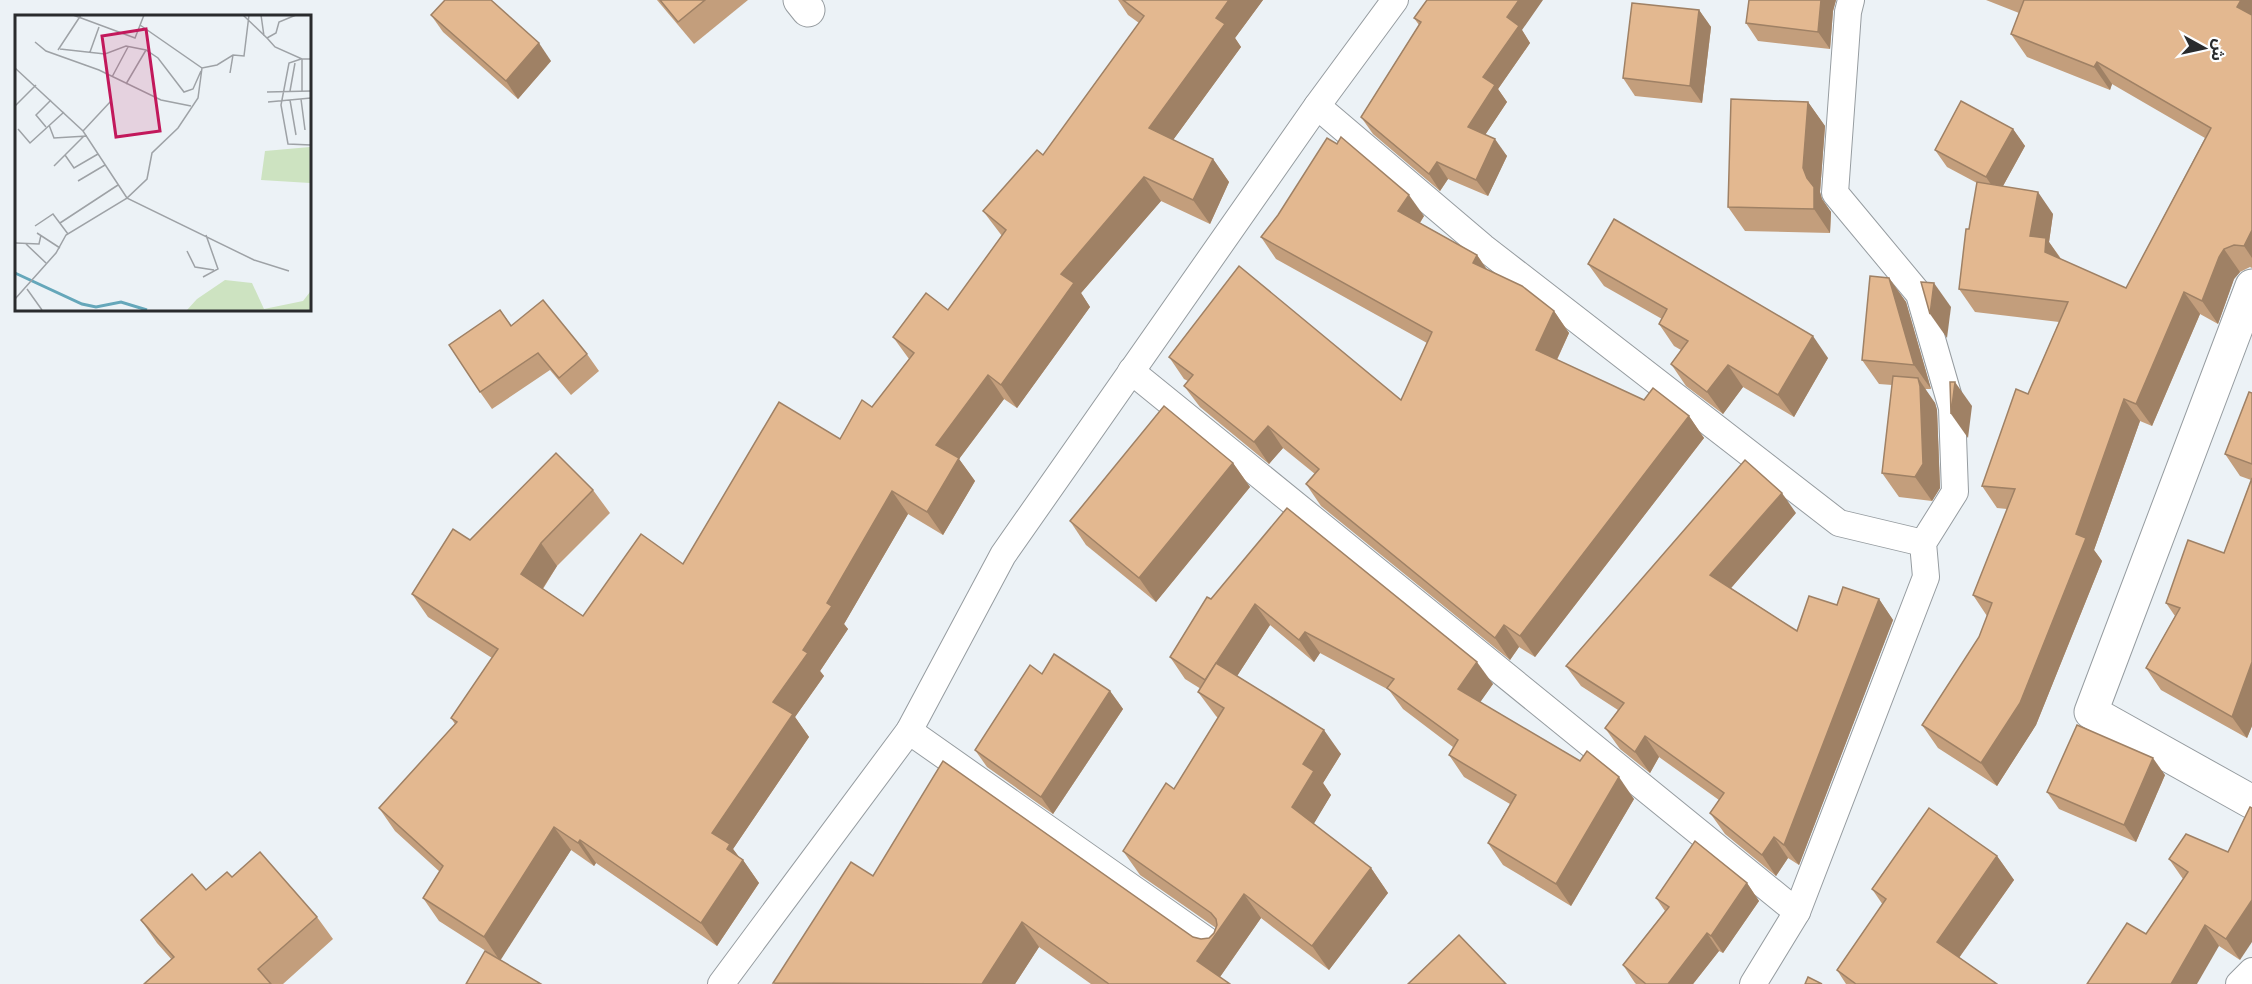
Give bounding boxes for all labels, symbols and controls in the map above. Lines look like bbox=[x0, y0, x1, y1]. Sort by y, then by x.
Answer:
inset map bbox=[15, 15, 310, 310]
north arrow bbox=[2174, 18, 2234, 78]
text: ش bbox=[2207, 38, 2230, 62]

